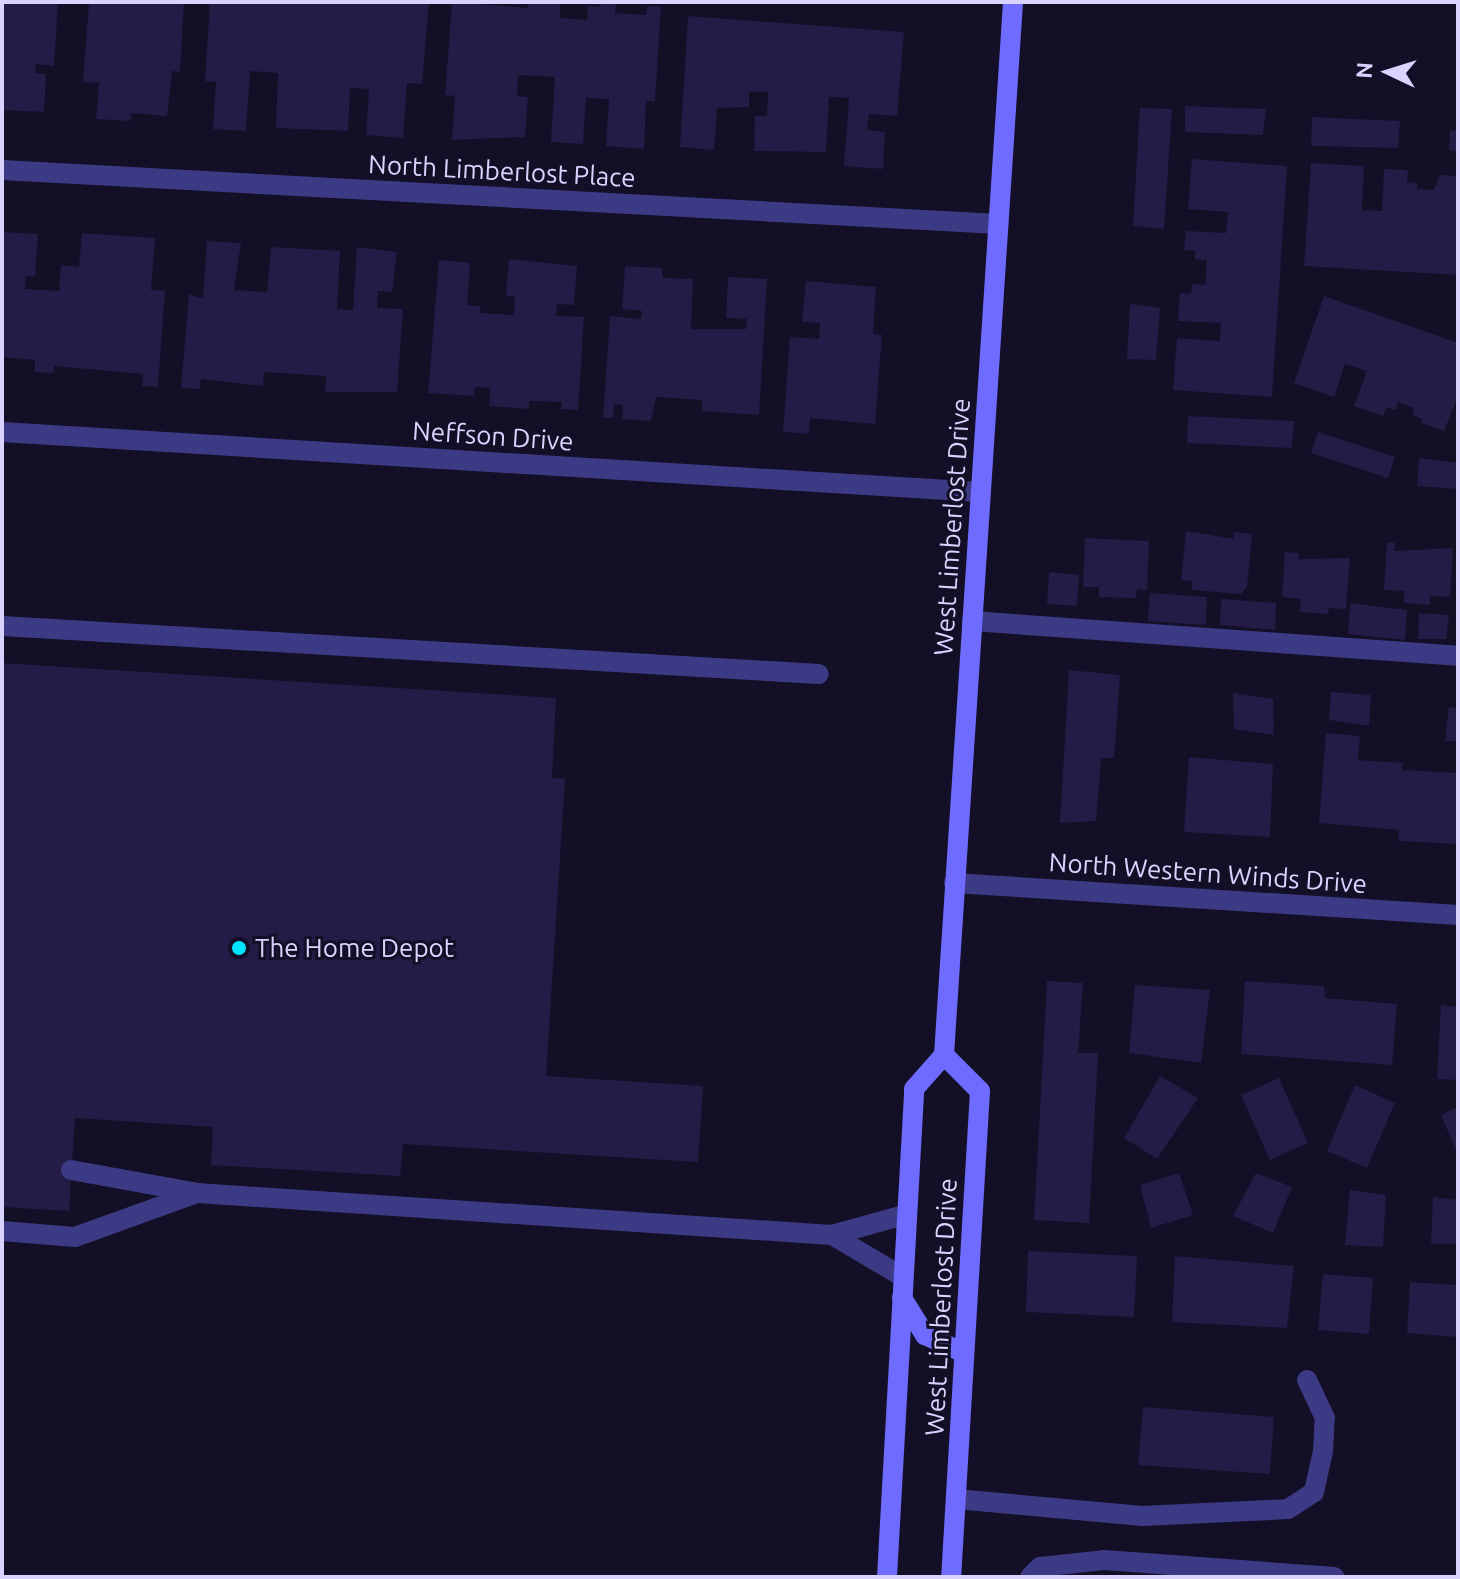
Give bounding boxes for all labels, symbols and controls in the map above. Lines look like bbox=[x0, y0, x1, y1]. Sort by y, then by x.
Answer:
north arrow bbox=[1348, 32, 1428, 112]
text: N bbox=[1351, 61, 1377, 79]
street label: North Limberlost Place bbox=[368, 148, 636, 194]
street label: West Limberlost Drive bbox=[927, 397, 977, 657]
street label: Neffson Drive bbox=[411, 415, 575, 457]
street label: North Western Winds Drive bbox=[1048, 846, 1368, 900]
place label: The Home Depot bbox=[255, 932, 454, 964]
marker: The Home Depot bbox=[230, 939, 248, 957]
street label: West Limberlost Drive bbox=[919, 1177, 963, 1437]

